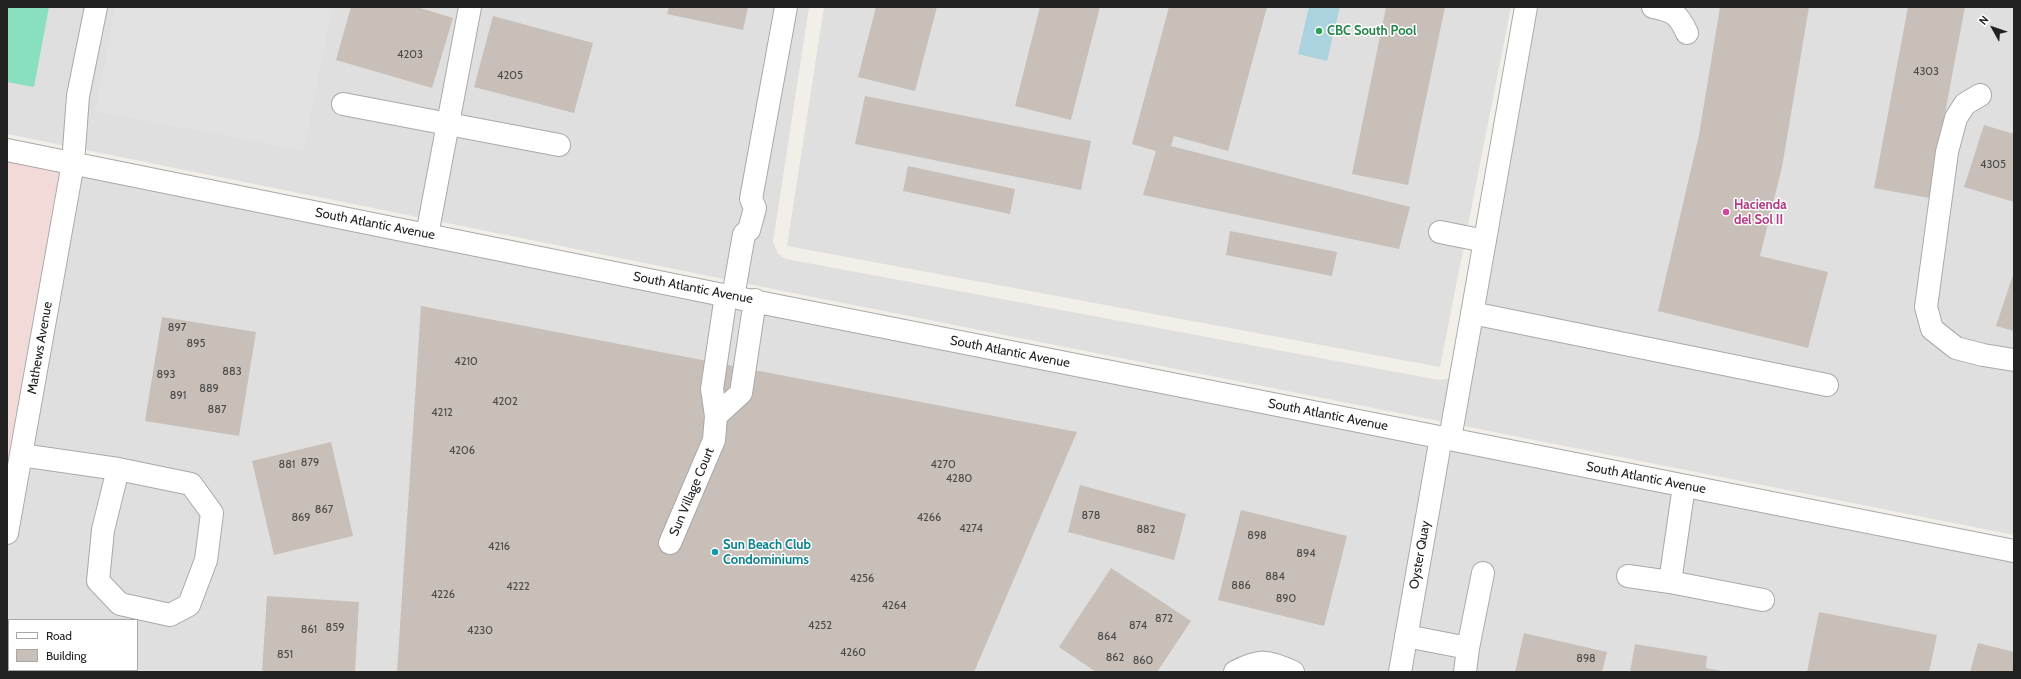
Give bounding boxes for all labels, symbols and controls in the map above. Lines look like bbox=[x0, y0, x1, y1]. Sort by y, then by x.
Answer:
north arrow bbox=[1973, 8, 2013, 48]
text: N bbox=[1976, 13, 1992, 28]
place label: CBC South Pool bbox=[1327, 23, 1416, 39]
marker: CBC South Pool bbox=[1314, 26, 1324, 36]
house number: 4203 bbox=[397, 48, 423, 62]
house number: 4303 bbox=[1913, 65, 1939, 79]
house number: 4205 bbox=[497, 69, 523, 83]
house number: 4305 bbox=[1980, 158, 2006, 172]
place label: Hacienda del Sol II bbox=[1734, 197, 1787, 228]
street label: South Atlantic Avenue bbox=[314, 205, 436, 243]
marker: Hacienda del Sol II bbox=[1721, 207, 1731, 217]
street label: South Atlantic Avenue bbox=[632, 269, 754, 307]
street label: Mathews Avenue bbox=[24, 301, 56, 395]
house number: 897 bbox=[168, 321, 186, 335]
street label: South Atlantic Avenue bbox=[949, 333, 1071, 371]
house number: 895 bbox=[187, 337, 205, 351]
house number: 4210 bbox=[454, 355, 478, 369]
house number: 883 bbox=[222, 365, 242, 379]
house number: 893 bbox=[157, 368, 175, 382]
house number: 889 bbox=[199, 382, 219, 396]
house number: 891 bbox=[170, 389, 186, 403]
house number: 4202 bbox=[492, 395, 518, 409]
street label: South Atlantic Avenue bbox=[1267, 396, 1389, 434]
house number: 887 bbox=[208, 403, 226, 417]
house number: 4212 bbox=[431, 406, 453, 420]
house number: 4206 bbox=[449, 444, 475, 458]
street label: Sun Village Court bbox=[666, 445, 718, 539]
house number: 879 bbox=[301, 456, 319, 470]
house number: 881 bbox=[279, 458, 295, 472]
house number: 4270 bbox=[930, 458, 956, 472]
street label: South Atlantic Avenue bbox=[1585, 459, 1707, 497]
house number: 4280 bbox=[946, 472, 972, 486]
house number: 867 bbox=[315, 503, 333, 517]
house number: 878 bbox=[1082, 509, 1100, 523]
house number: 869 bbox=[291, 511, 311, 525]
house number: 4266 bbox=[917, 511, 941, 525]
street label: Oyster Quay bbox=[1406, 520, 1434, 590]
house number: 4274 bbox=[959, 522, 983, 536]
house number: 882 bbox=[1136, 523, 1156, 537]
house number: 898 bbox=[1247, 529, 1267, 543]
place label: Sun Beach Club Condominiums bbox=[723, 537, 811, 568]
house number: 4216 bbox=[488, 540, 510, 554]
marker: Sun Beach Club Condominiums bbox=[710, 547, 720, 557]
house number: 894 bbox=[1296, 547, 1316, 561]
house number: 884 bbox=[1265, 570, 1285, 584]
house number: 4256 bbox=[850, 572, 874, 586]
house number: 886 bbox=[1231, 579, 1251, 593]
house number: 4222 bbox=[506, 580, 530, 594]
house number: 4226 bbox=[431, 588, 455, 602]
house number: 890 bbox=[1276, 592, 1296, 606]
house number: 4264 bbox=[882, 599, 906, 613]
house number: 872 bbox=[1155, 612, 1173, 626]
legend bbox=[8, 619, 138, 671]
house number: 4252 bbox=[808, 619, 832, 633]
house number: 874 bbox=[1129, 619, 1147, 633]
house number: 859 bbox=[326, 621, 344, 635]
house number: 861 bbox=[301, 623, 317, 637]
house number: 4230 bbox=[467, 624, 493, 638]
text: Road bbox=[46, 628, 72, 643]
house number: 864 bbox=[1097, 630, 1117, 644]
house number: 4260 bbox=[840, 646, 866, 660]
text: Building bbox=[46, 648, 87, 663]
house number: 851 bbox=[277, 648, 293, 662]
house number: 862 bbox=[1106, 651, 1124, 665]
house number: 898 bbox=[1576, 652, 1596, 666]
house number: 860 bbox=[1133, 654, 1153, 668]

